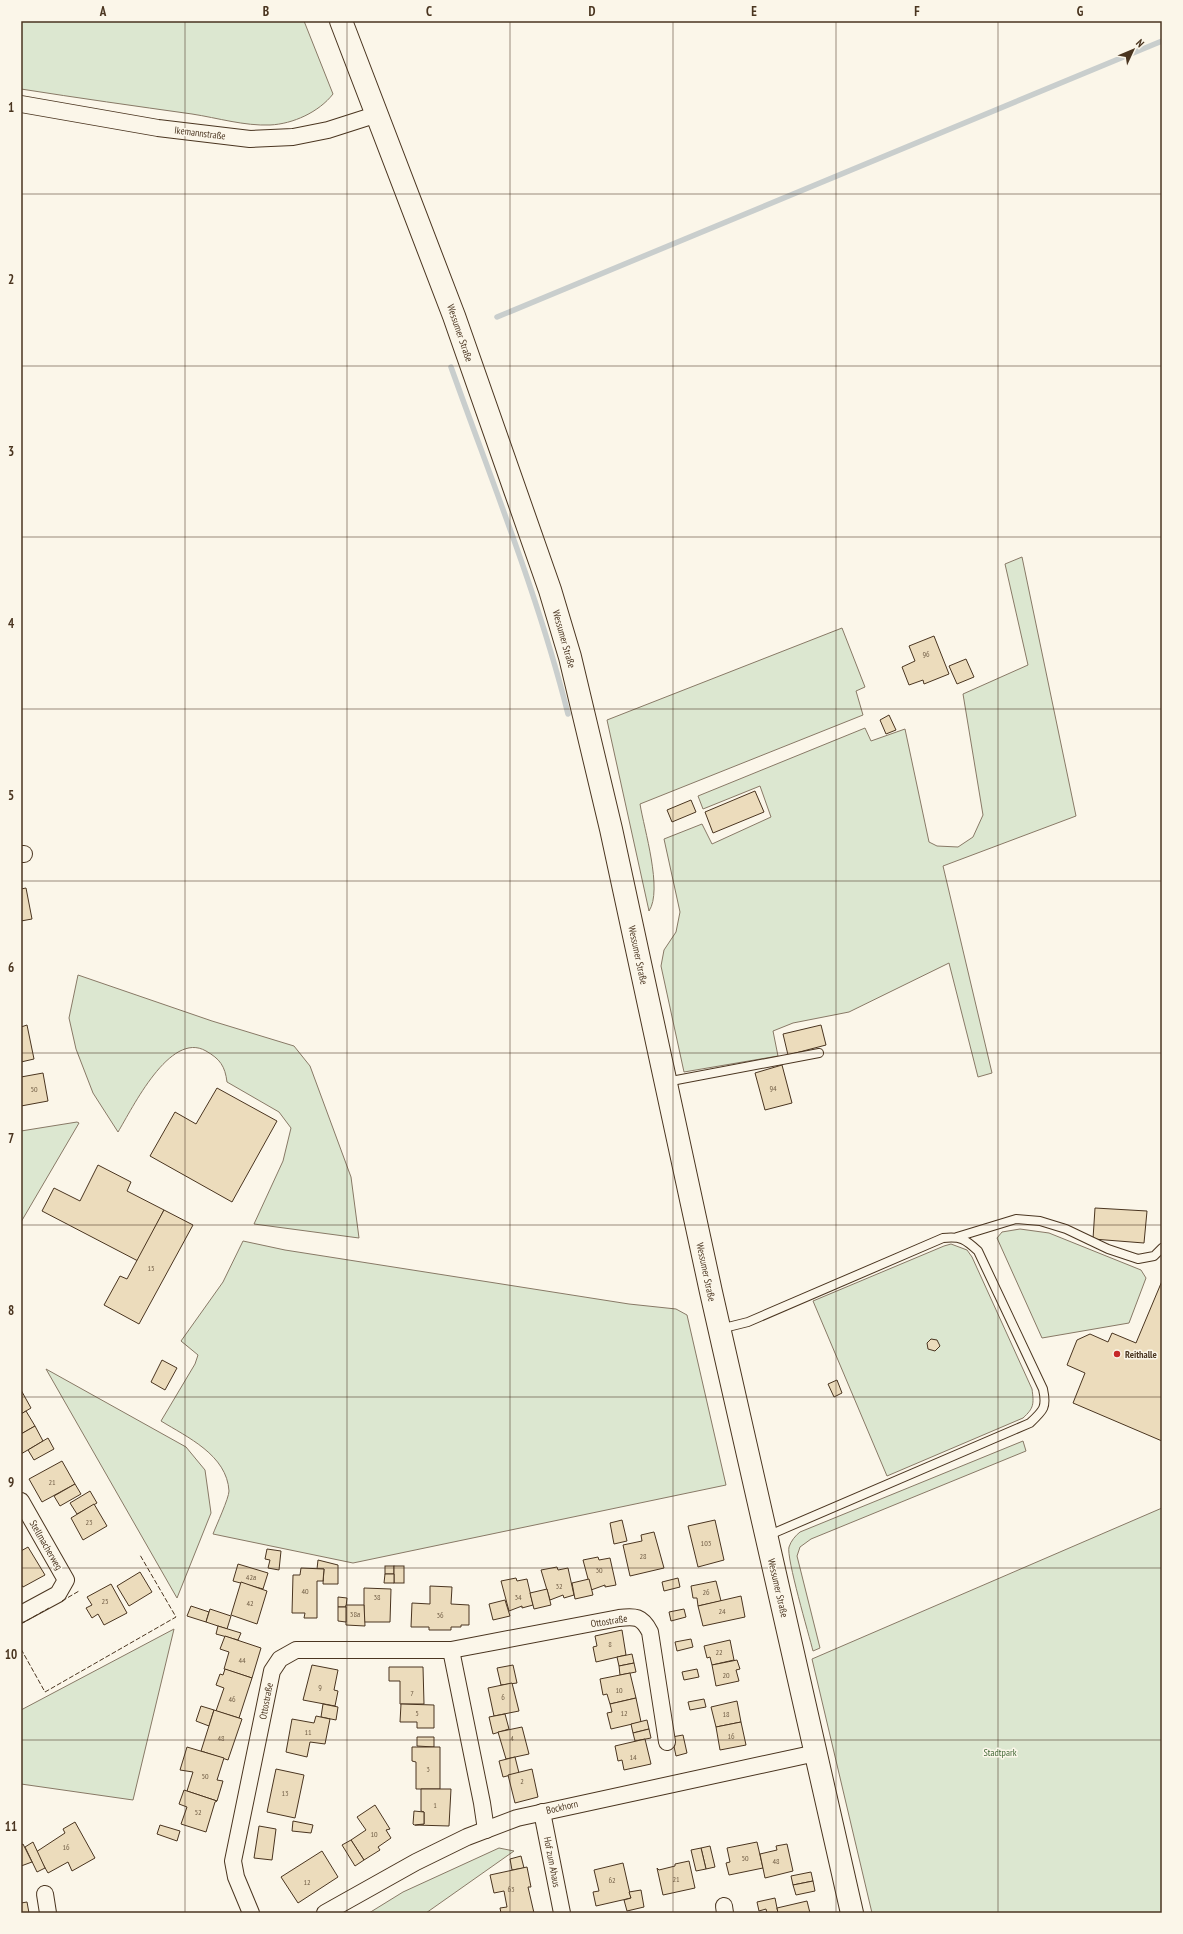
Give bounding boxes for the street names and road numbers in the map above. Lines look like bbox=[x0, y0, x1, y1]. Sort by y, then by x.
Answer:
street label: Ikemannstraße bbox=[174, 123, 226, 143]
street label: Wessumer Straße bbox=[444, 303, 476, 363]
street label: Wessumer Straße bbox=[549, 608, 579, 670]
street label: Wessumer Straße bbox=[625, 924, 651, 986]
street label: Wessumer Straße bbox=[693, 1241, 719, 1303]
street label: Stellmacherweg bbox=[27, 1518, 65, 1572]
street label: Wessumer Straße bbox=[765, 1557, 791, 1619]
street label: Ottostraße bbox=[590, 1612, 628, 1630]
street label: Ottostraße bbox=[256, 1682, 276, 1720]
street label: Bockhorn bbox=[545, 1797, 579, 1817]
street label: Hof zum Ahaus bbox=[541, 1836, 563, 1889]

